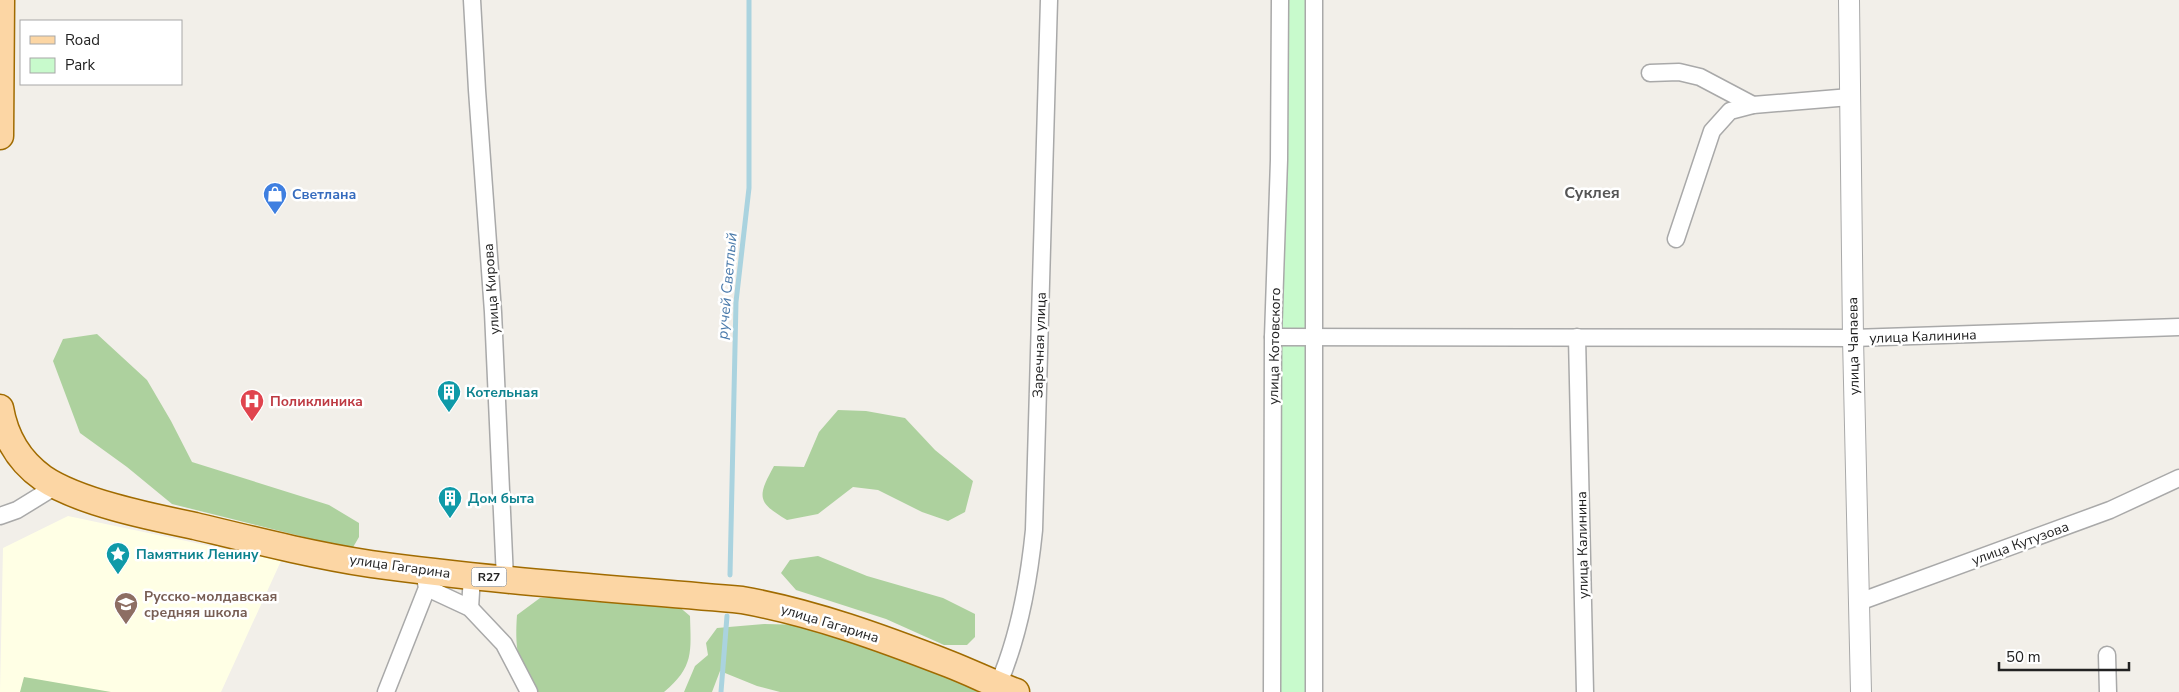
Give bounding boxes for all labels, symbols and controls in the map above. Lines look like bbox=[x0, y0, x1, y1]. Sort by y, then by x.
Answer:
legend bbox=[20, 20, 182, 85]
text: Road bbox=[65, 30, 100, 50]
text: Park bbox=[65, 55, 95, 75]
shop icon: Светлана bbox=[262, 181, 288, 215]
district label: Суклея bbox=[1564, 182, 1620, 204]
place label: Светлана bbox=[292, 185, 356, 204]
water label: ручей Светлый bbox=[712, 232, 742, 340]
street label: улица Кирова bbox=[479, 243, 504, 335]
street label: улица Котовского bbox=[1264, 287, 1285, 405]
street label: Заречная улица bbox=[1028, 292, 1051, 398]
street label: улица Чапаева bbox=[1843, 297, 1864, 395]
street label: улица Калинина bbox=[1869, 325, 1977, 348]
building icon: Котельная bbox=[436, 379, 462, 413]
place label: Котельная bbox=[466, 383, 538, 402]
hospital icon: Поликлиника bbox=[239, 388, 265, 422]
place label: Поликлиника bbox=[270, 392, 363, 411]
building icon: Дом быта bbox=[437, 485, 463, 519]
place label: Дом быта bbox=[468, 489, 534, 508]
street label: улица Калинина bbox=[1572, 491, 1593, 599]
street label: улица Кутузова bbox=[1969, 517, 2071, 570]
place icon: Памятник Ленину bbox=[105, 541, 131, 575]
place label: Памятник Ленину bbox=[136, 545, 259, 564]
street label: улица Гагарина bbox=[348, 550, 452, 583]
road number: R27 bbox=[472, 568, 506, 586]
place label: Русско-молдавская средняя школа bbox=[144, 587, 277, 622]
school or university icon: Русско-молдавская средняя школа bbox=[113, 591, 139, 625]
street label: улица Гагарина bbox=[778, 600, 881, 647]
scale bar bbox=[1999, 640, 2129, 672]
text: 50 m bbox=[2006, 647, 2041, 667]

